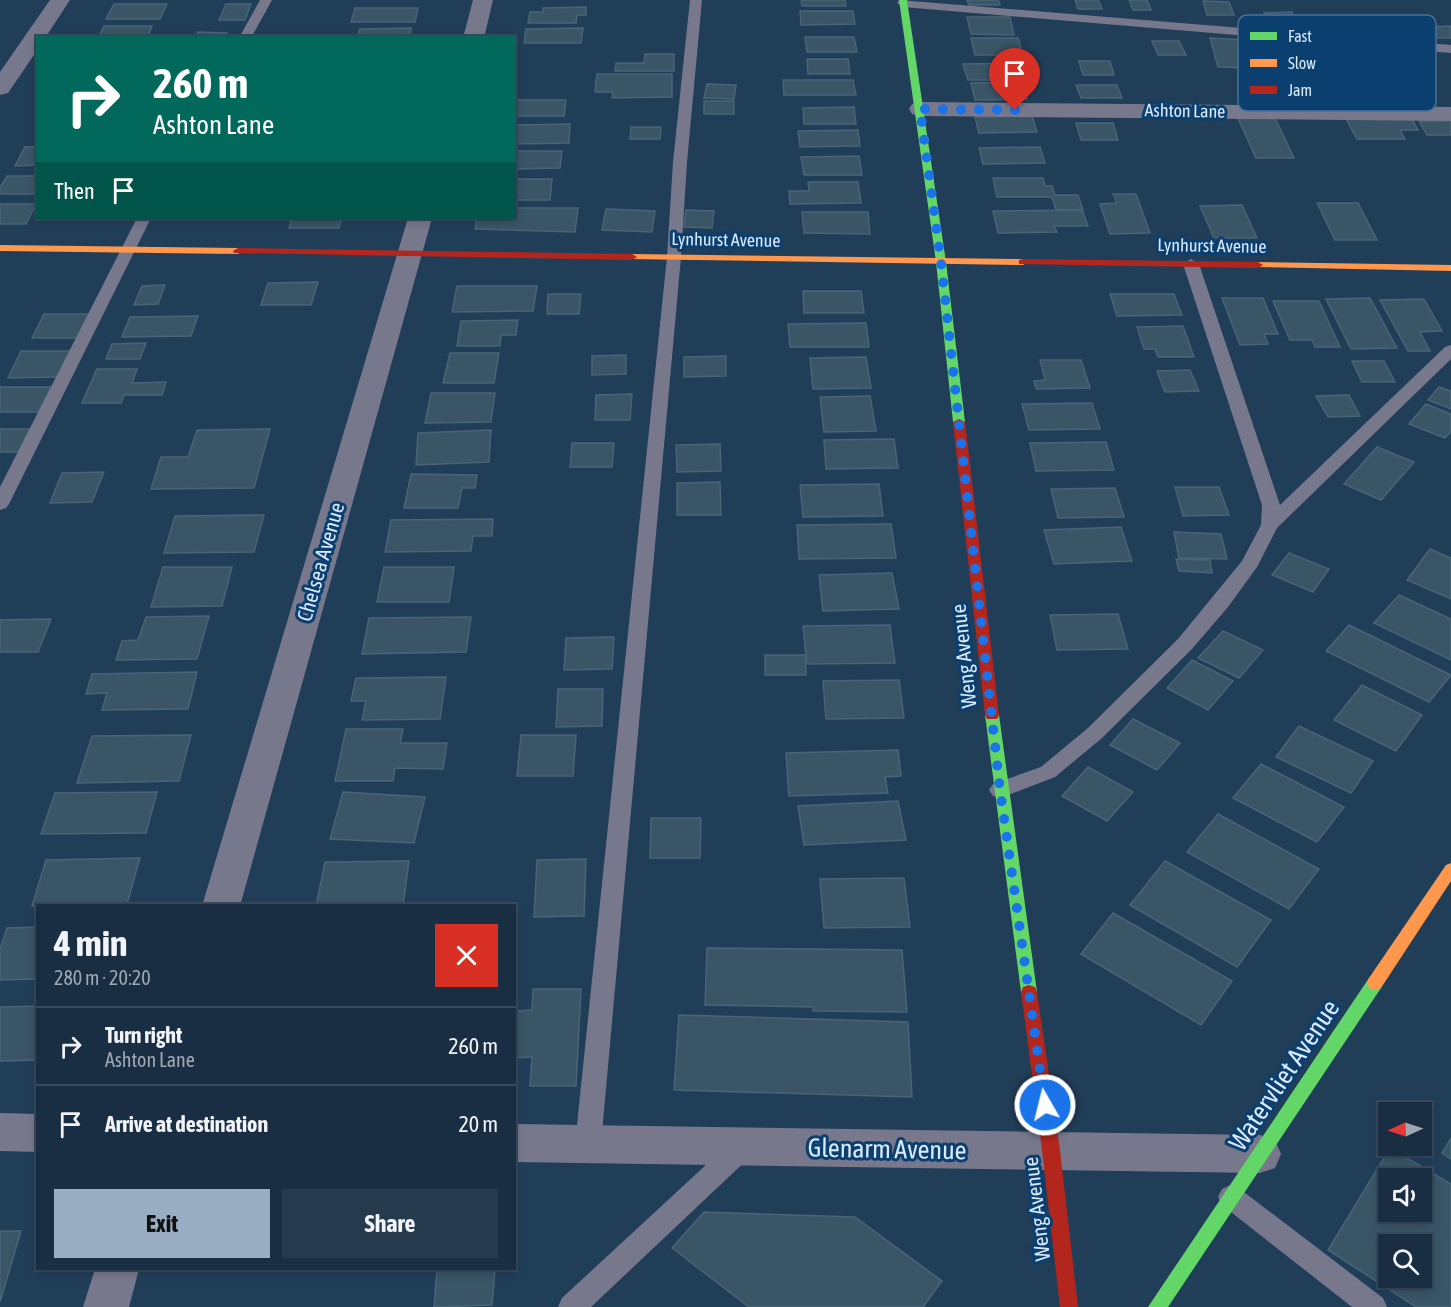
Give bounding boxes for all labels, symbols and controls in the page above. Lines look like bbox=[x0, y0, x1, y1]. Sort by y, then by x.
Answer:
legend bbox=[1238, 15, 1436, 111]
text: Fast bbox=[1288, 27, 1312, 45]
pin bbox=[989, 48, 1040, 110]
text: Slow bbox=[1288, 54, 1316, 72]
icon: arrive bbox=[998, 57, 1031, 90]
text: 260 m bbox=[153, 59, 248, 107]
icon: right bbox=[54, 60, 132, 138]
text: Jam bbox=[1288, 81, 1312, 99]
street label: Ashton Lane bbox=[1144, 99, 1226, 122]
text: Ashton Lane bbox=[153, 109, 274, 140]
icon: arrive bbox=[107, 174, 140, 207]
text: Then bbox=[54, 178, 95, 204]
street label: Lynhurst Avenue bbox=[671, 228, 781, 251]
street label: Lynhurst Avenue bbox=[1157, 234, 1267, 257]
street label: Chelsea Avenue bbox=[292, 500, 348, 624]
street label: Weng Avenue bbox=[946, 603, 980, 709]
text: 4 min bbox=[54, 922, 128, 964]
button: close bbox=[435, 924, 498, 987]
text: 280 m · 20:20 bbox=[54, 966, 151, 989]
street label: Watervliet Avenue bbox=[1223, 994, 1345, 1156]
text: Turn right bbox=[105, 1022, 182, 1048]
icon: right bbox=[54, 1030, 87, 1063]
text: 260 m bbox=[448, 1033, 498, 1059]
text: Ashton Lane bbox=[105, 1048, 195, 1071]
position arrow bbox=[1013, 1073, 1077, 1137]
north arrow bbox=[1378, 1102, 1432, 1156]
map controls bbox=[1378, 1102, 1432, 1288]
icon: arrive bbox=[54, 1108, 87, 1141]
text: Arrive at destination bbox=[105, 1111, 268, 1137]
text: 20 m bbox=[458, 1111, 498, 1137]
street label: Glenarm Avenue bbox=[807, 1133, 967, 1165]
street label: Weng Avenue bbox=[1018, 1156, 1054, 1262]
button: sound bbox=[1378, 1168, 1432, 1222]
button: Exit bbox=[54, 1189, 270, 1258]
button: Share bbox=[282, 1189, 498, 1258]
button: search bbox=[1378, 1234, 1432, 1288]

